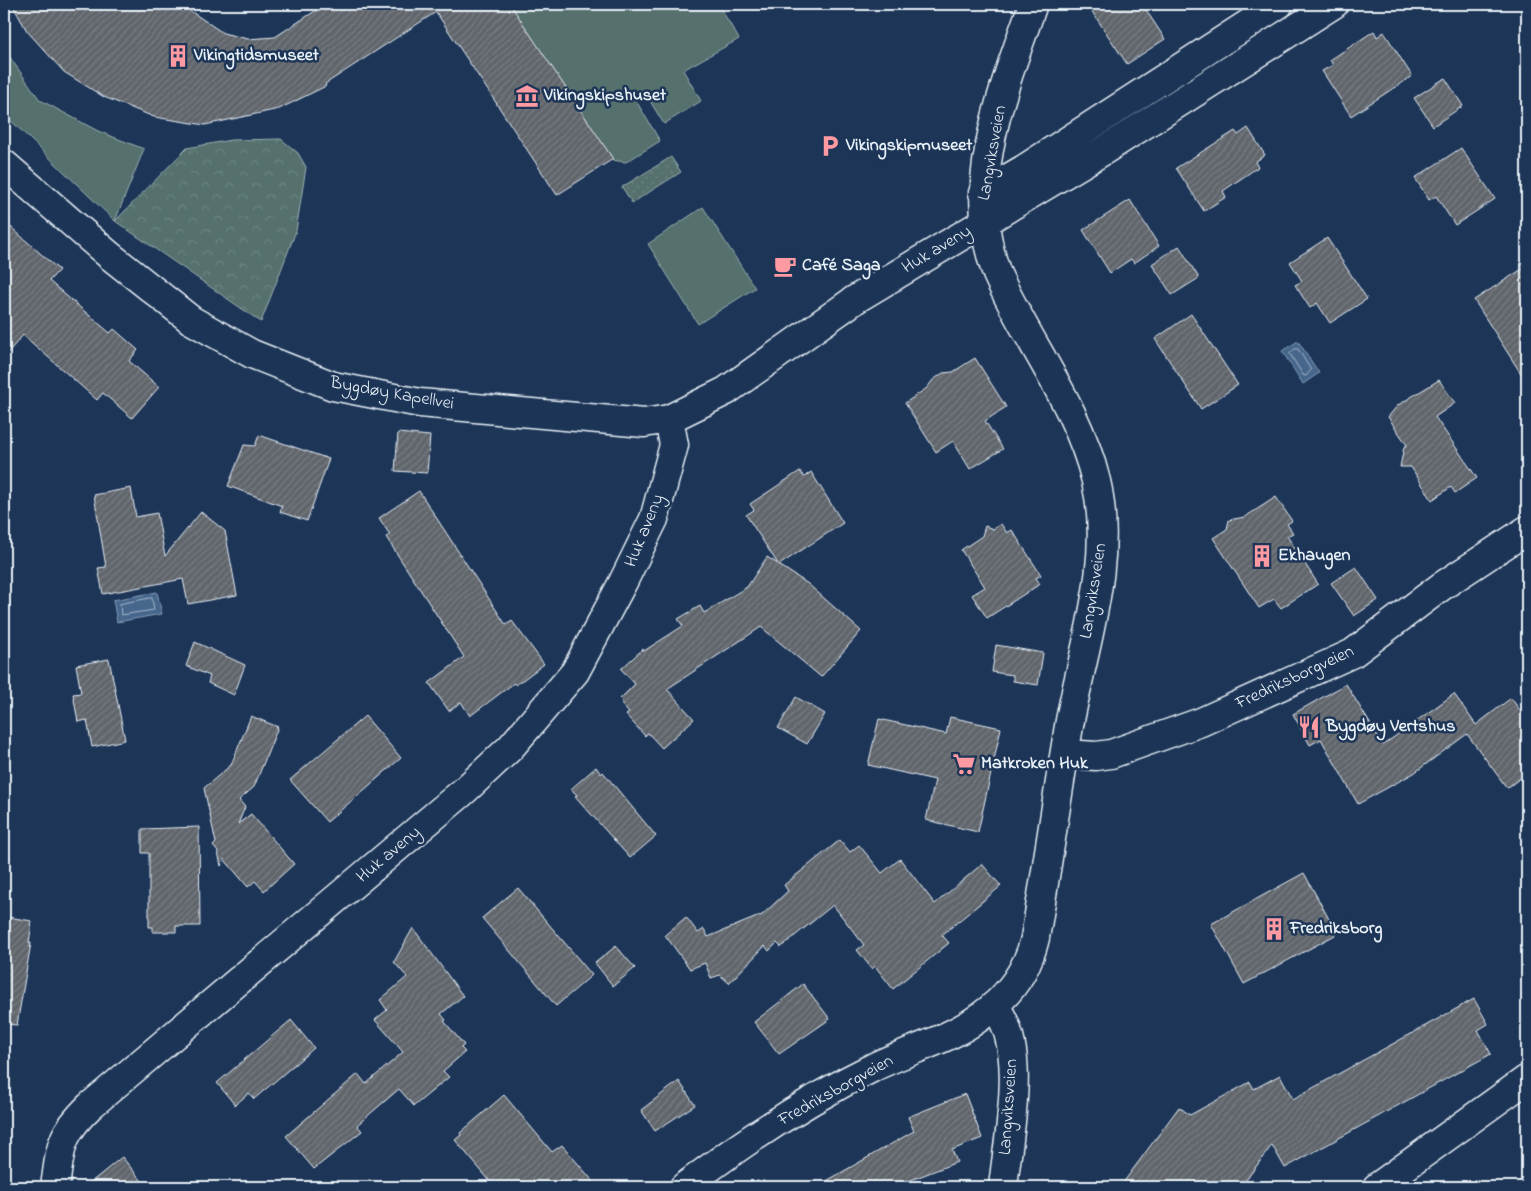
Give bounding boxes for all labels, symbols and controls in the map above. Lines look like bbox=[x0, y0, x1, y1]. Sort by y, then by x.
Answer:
building icon: Vikingtidsmuseet bbox=[165, 43, 191, 69]
place label: Vikingtidsmuseet bbox=[193, 43, 320, 70]
museum icon: Vikingskipshuset bbox=[514, 83, 540, 109]
place label: Vikingskipshuset bbox=[543, 83, 667, 110]
street label: Langviksveien bbox=[972, 103, 1015, 203]
parking icon: Vikingskipmuseet bbox=[817, 133, 843, 159]
place label: Vikingskipmuseet bbox=[845, 133, 973, 160]
street label: Huk aveny bbox=[897, 219, 977, 281]
cafe icon: Café Saga bbox=[772, 253, 798, 279]
place label: Café Saga bbox=[802, 253, 881, 280]
street label: Bygdøy Kapellvei bbox=[327, 370, 456, 419]
street label: Huk aveny bbox=[618, 490, 672, 572]
street label: Langviksveien bbox=[1074, 541, 1115, 641]
building icon: Ekhaugen bbox=[1249, 543, 1275, 569]
place label: Ekhaugen bbox=[1278, 543, 1350, 570]
street label: Fredriksborgveien bbox=[1231, 639, 1359, 718]
restaurant icon: Bygdøy Vertshus bbox=[1296, 714, 1322, 740]
place label: Bygdøy Vertshus bbox=[1325, 714, 1455, 741]
supermarket icon: Matkroken Huk bbox=[951, 751, 977, 777]
place label: Matkroken Huk bbox=[981, 751, 1089, 777]
street label: Huk aveny bbox=[351, 820, 427, 890]
building icon: Fredriksborg bbox=[1261, 916, 1287, 942]
place label: Fredriksborg bbox=[1289, 916, 1382, 943]
street label: Fredriksborgveien bbox=[773, 1049, 899, 1135]
street label: Langviksveien bbox=[993, 1058, 1026, 1156]

